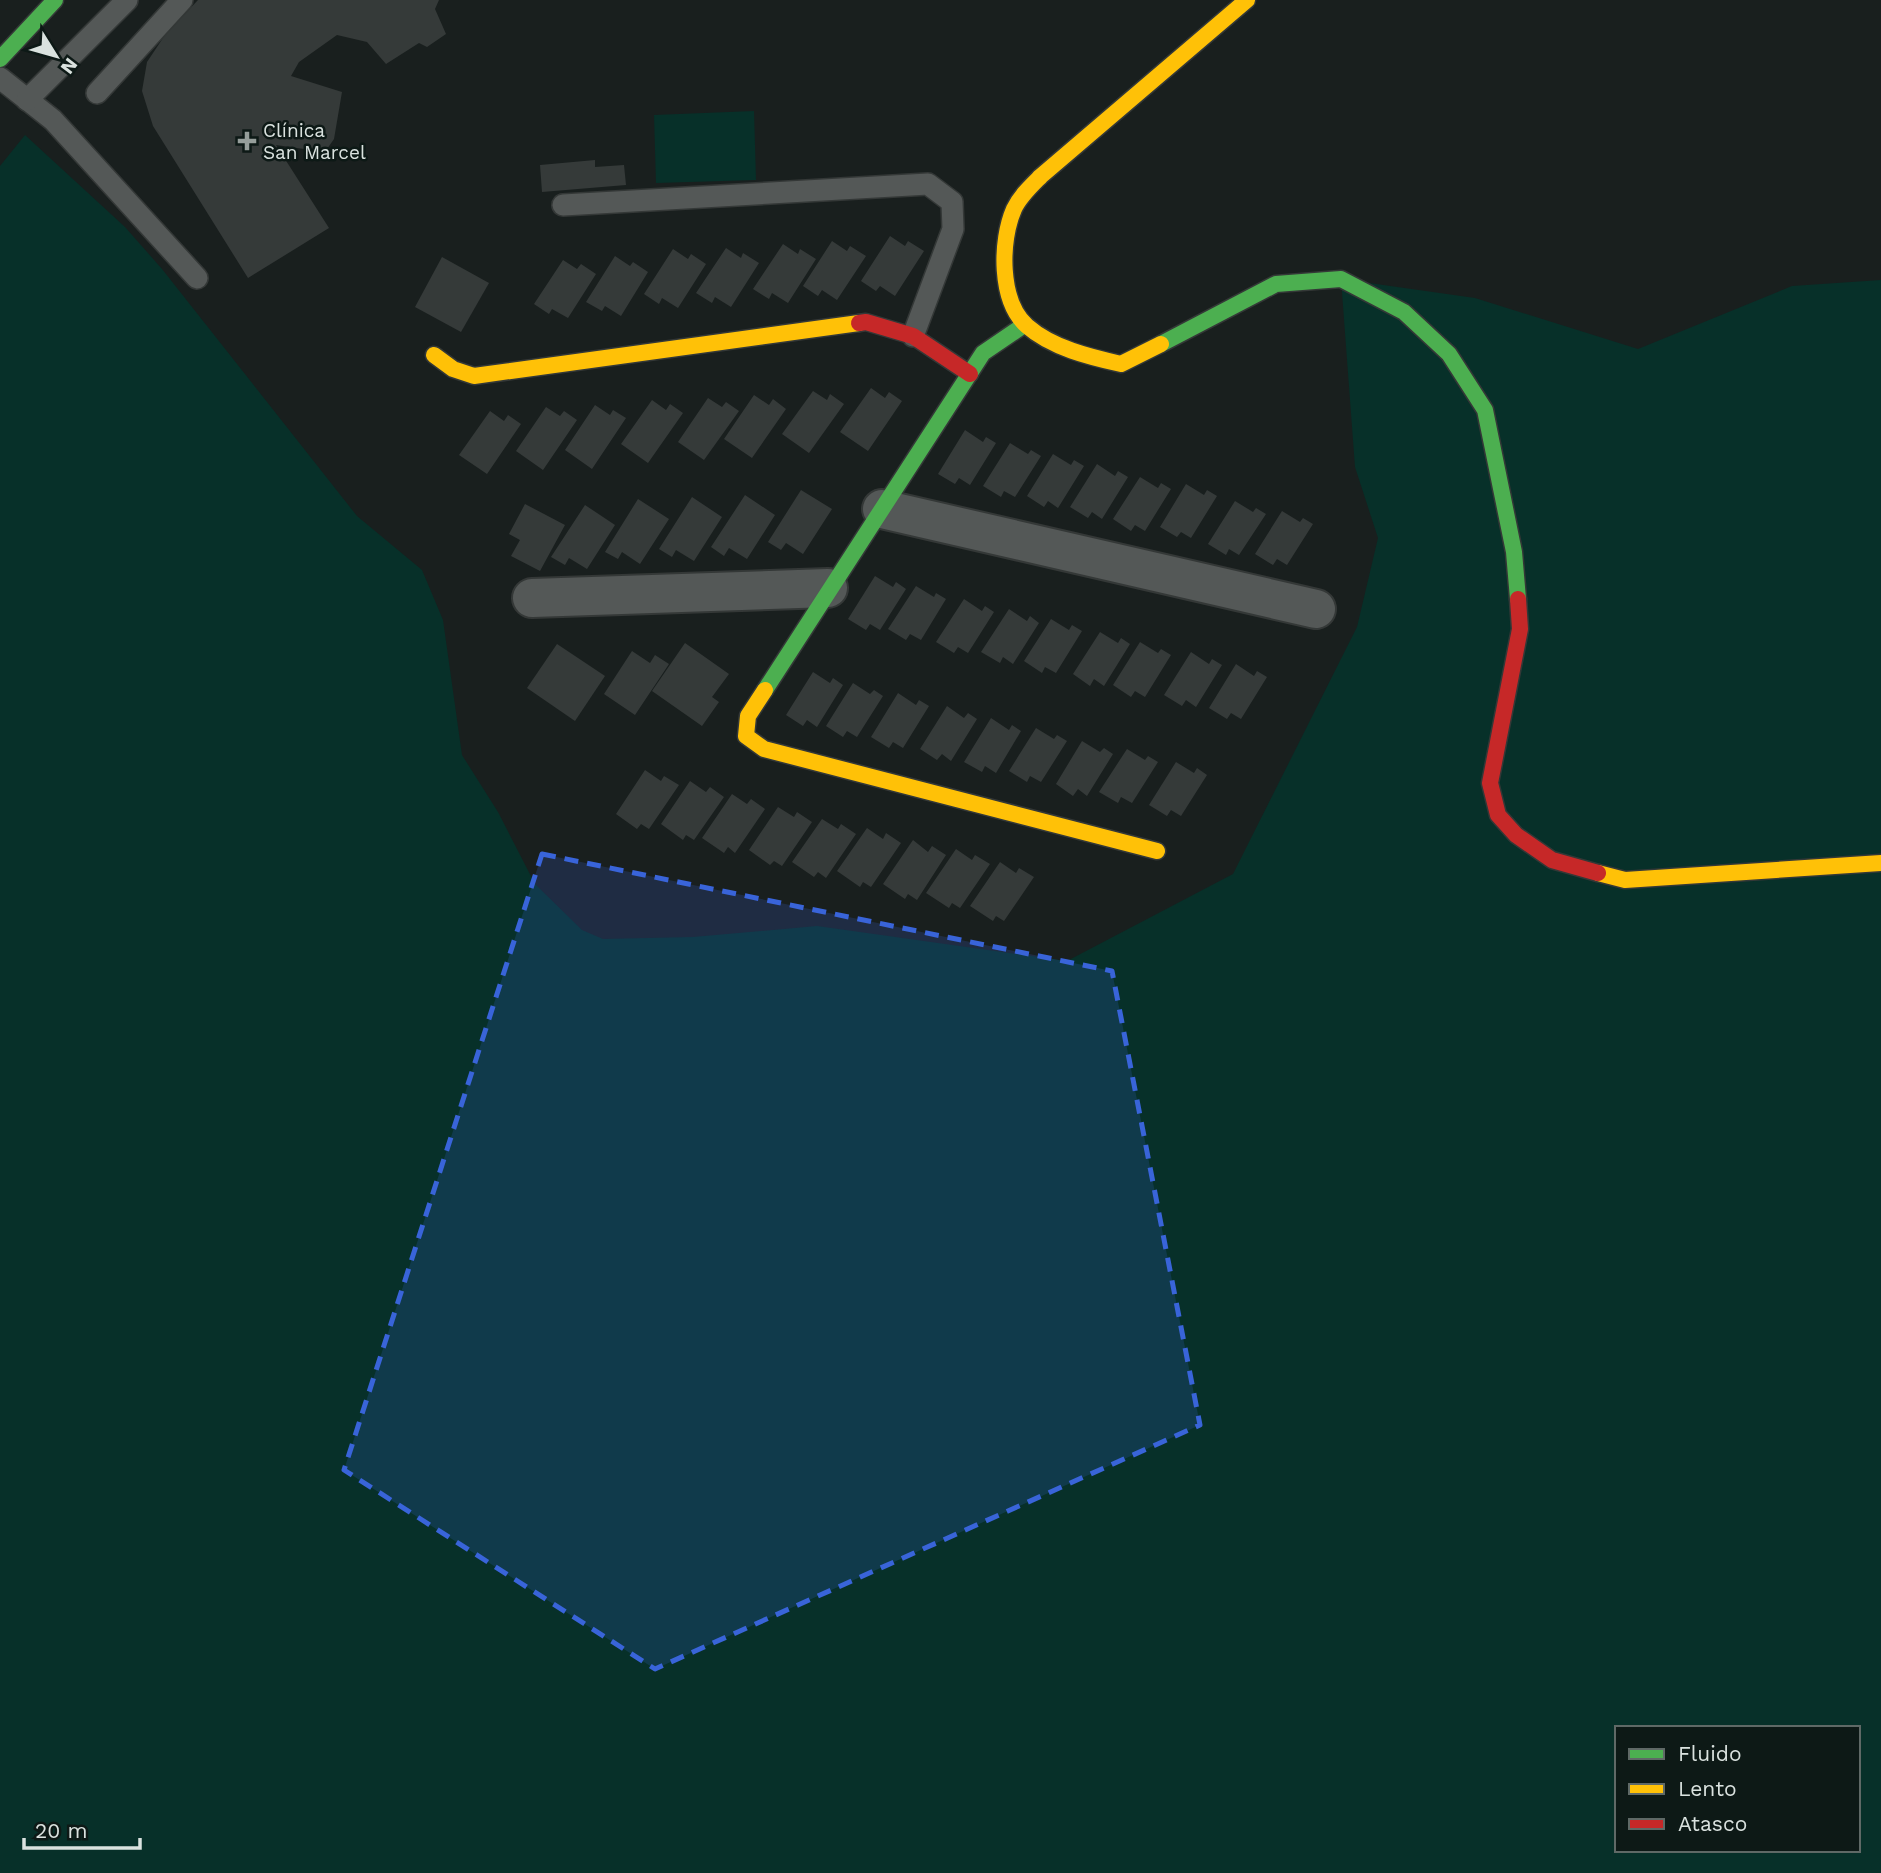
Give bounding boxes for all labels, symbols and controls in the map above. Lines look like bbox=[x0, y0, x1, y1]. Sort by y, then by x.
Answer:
north arrow bbox=[21, 21, 91, 91]
text: N bbox=[56, 53, 83, 78]
place label: Clínica San Marcel bbox=[263, 119, 366, 164]
marker: Clínica San Marcel bbox=[237, 131, 257, 151]
legend bbox=[1615, 1726, 1860, 1852]
text: Fluido bbox=[1678, 1741, 1742, 1766]
text: Lento bbox=[1678, 1776, 1737, 1801]
scale bar bbox=[24, 1806, 140, 1850]
text: Atasco bbox=[1678, 1811, 1747, 1836]
text: 20 m bbox=[35, 1818, 87, 1843]

